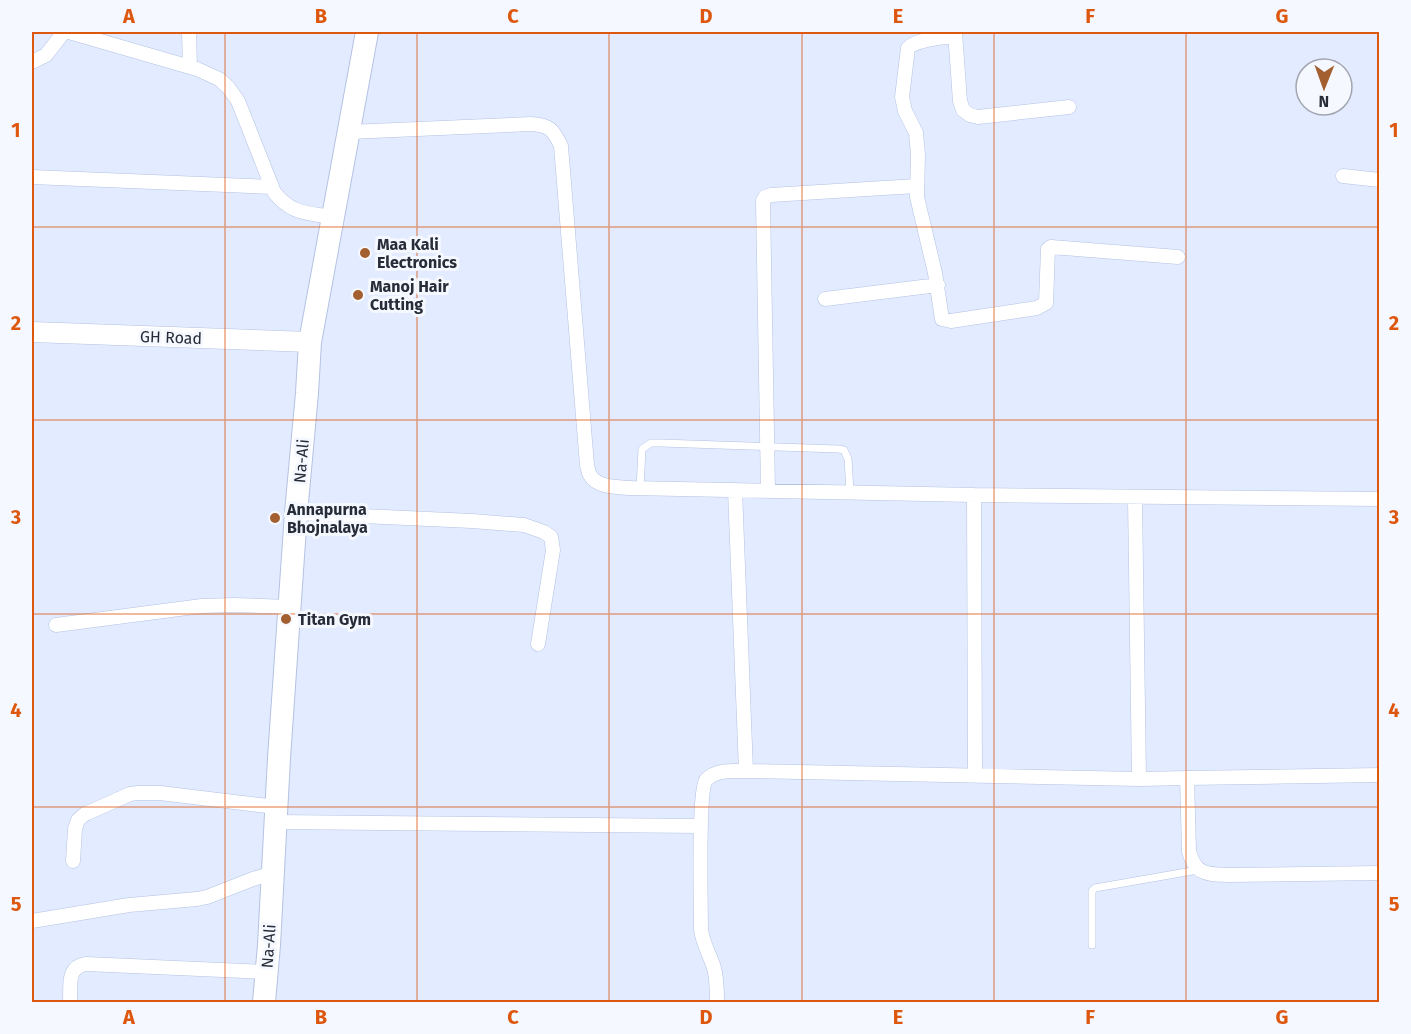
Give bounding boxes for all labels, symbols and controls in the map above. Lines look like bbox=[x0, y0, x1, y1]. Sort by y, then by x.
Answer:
text: A bbox=[122, 4, 136, 28]
text: B bbox=[315, 4, 327, 28]
text: C bbox=[507, 4, 519, 28]
text: D bbox=[699, 4, 713, 28]
text: E bbox=[893, 4, 903, 28]
text: F bbox=[1085, 4, 1095, 28]
text: G bbox=[1276, 4, 1288, 28]
north arrow bbox=[1294, 57, 1354, 117]
text: N bbox=[1318, 92, 1329, 111]
text: 1 bbox=[11, 118, 21, 142]
text: 1 bbox=[1389, 118, 1399, 142]
place label: Maa Kali Electronics bbox=[377, 235, 457, 272]
marker: Maa Kali Electronics bbox=[358, 246, 372, 260]
place label: Manoj Hair Cutting bbox=[370, 277, 449, 314]
marker: Manoj Hair Cutting bbox=[351, 288, 365, 302]
text: 2 bbox=[11, 311, 21, 335]
text: 2 bbox=[1389, 311, 1399, 335]
street label: GH Road bbox=[140, 327, 202, 348]
street label: Na-Ali bbox=[290, 438, 313, 484]
place label: Annapurna Bhojnalaya bbox=[286, 500, 368, 537]
text: 3 bbox=[10, 505, 21, 529]
text: 3 bbox=[1388, 505, 1399, 529]
marker: Annapurna Bhojnalaya bbox=[268, 511, 282, 525]
place label: Titan Gym bbox=[298, 610, 371, 629]
marker: Titan Gym bbox=[279, 612, 293, 626]
text: 4 bbox=[10, 698, 22, 722]
text: 4 bbox=[1388, 698, 1400, 722]
text: 5 bbox=[11, 892, 22, 916]
text: 5 bbox=[1389, 892, 1400, 916]
street label: Na-Ali bbox=[257, 923, 280, 969]
text: A bbox=[122, 1005, 136, 1029]
text: B bbox=[315, 1005, 327, 1029]
text: C bbox=[507, 1005, 519, 1029]
text: D bbox=[699, 1005, 713, 1029]
text: E bbox=[893, 1005, 903, 1029]
text: F bbox=[1085, 1005, 1095, 1029]
text: G bbox=[1276, 1005, 1288, 1029]

